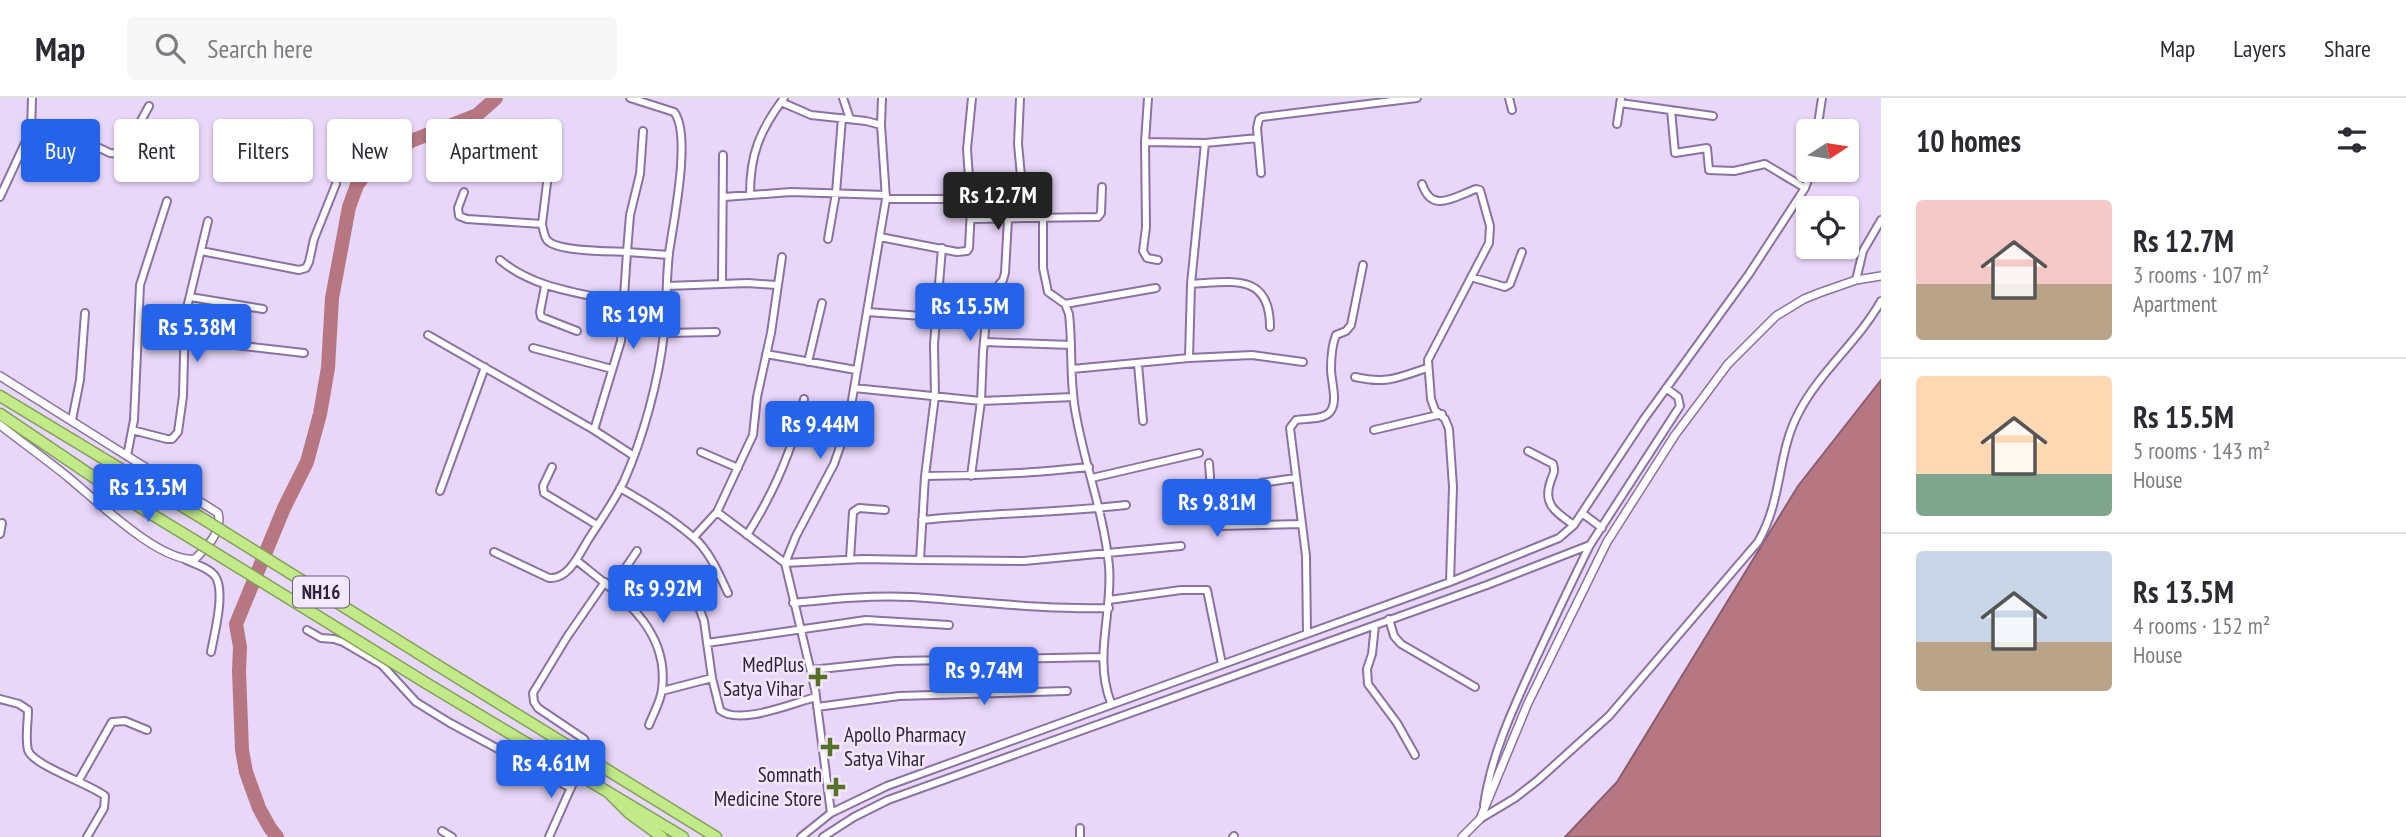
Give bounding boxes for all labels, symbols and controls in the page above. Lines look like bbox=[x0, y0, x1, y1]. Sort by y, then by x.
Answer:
search box bbox=[127, 17, 617, 80]
text: Map bbox=[35, 27, 85, 70]
icon: search bbox=[151, 29, 189, 67]
text: Search here bbox=[207, 32, 313, 65]
text: Map bbox=[2160, 33, 2195, 64]
text: Layers bbox=[2233, 33, 2286, 64]
text: Share bbox=[2324, 33, 2371, 64]
chip: Buy bbox=[21, 119, 100, 182]
chip: Rent bbox=[114, 119, 199, 182]
chip: Filters bbox=[213, 119, 313, 182]
chip: New bbox=[327, 119, 412, 182]
chip: Apartment bbox=[426, 119, 562, 182]
north arrow bbox=[1796, 119, 1858, 182]
map controls bbox=[1796, 119, 1859, 259]
text: 10 homes bbox=[1916, 121, 2021, 160]
icon: filters bbox=[2333, 121, 2371, 159]
pin: Rs 12.7M bbox=[926, 172, 1070, 232]
text: Rs 12.7M bbox=[959, 180, 1037, 209]
button: locate bbox=[1796, 196, 1859, 259]
text: Rs 12.7M bbox=[2133, 221, 2234, 260]
icon: home bbox=[1972, 228, 2056, 312]
text: 3 rooms · 107 m² bbox=[2133, 260, 2269, 289]
pin: Rs 15.5M bbox=[898, 284, 1042, 343]
text: Apartment bbox=[2133, 289, 2217, 318]
text: Rs 15.5M bbox=[931, 291, 1009, 320]
pin: Rs 19M bbox=[576, 292, 690, 351]
text: Rs 19M bbox=[602, 299, 664, 328]
pin: Rs 5.38M bbox=[125, 304, 269, 364]
text: Rs 5.38M bbox=[158, 312, 236, 341]
text: Rs 15.5M bbox=[2133, 397, 2234, 436]
pin: Rs 9.44M bbox=[748, 402, 892, 461]
icon: home bbox=[1972, 404, 2056, 488]
text: Rs 9.44M bbox=[781, 409, 859, 438]
text: 5 rooms · 143 m² bbox=[2133, 436, 2270, 465]
pin: Rs 13.5M bbox=[76, 464, 220, 524]
text: House bbox=[2133, 465, 2183, 494]
text: Rs 13.5M bbox=[109, 472, 187, 501]
pin: Rs 9.81M bbox=[1145, 480, 1289, 539]
text: Rs 9.81M bbox=[1178, 487, 1256, 516]
pin: Rs 9.92M bbox=[591, 566, 735, 625]
text: Rs 13.5M bbox=[2133, 572, 2234, 611]
text: Rs 9.92M bbox=[624, 573, 702, 602]
road number: NH16 bbox=[293, 576, 349, 607]
icon: home bbox=[1972, 579, 2056, 663]
text: 4 rooms · 152 m² bbox=[2133, 611, 2270, 640]
text: House bbox=[2133, 640, 2183, 669]
pin: Rs 9.74M bbox=[912, 648, 1056, 707]
place label: MedPlus Satya Vihar bbox=[723, 651, 804, 702]
text: Rs 9.74M bbox=[945, 655, 1023, 684]
marker: MedPlus Satya Vihar bbox=[810, 669, 826, 685]
place label: Apollo Pharmacy Satya Vihar bbox=[844, 721, 966, 772]
marker: Apollo Pharmacy Satya Vihar bbox=[822, 739, 838, 755]
pin: Rs 4.61M bbox=[479, 740, 623, 800]
text: Rs 4.61M bbox=[512, 748, 590, 777]
place label: Somnath Medicine Store bbox=[714, 761, 822, 812]
marker: Somnath Medicine Store bbox=[828, 779, 844, 795]

